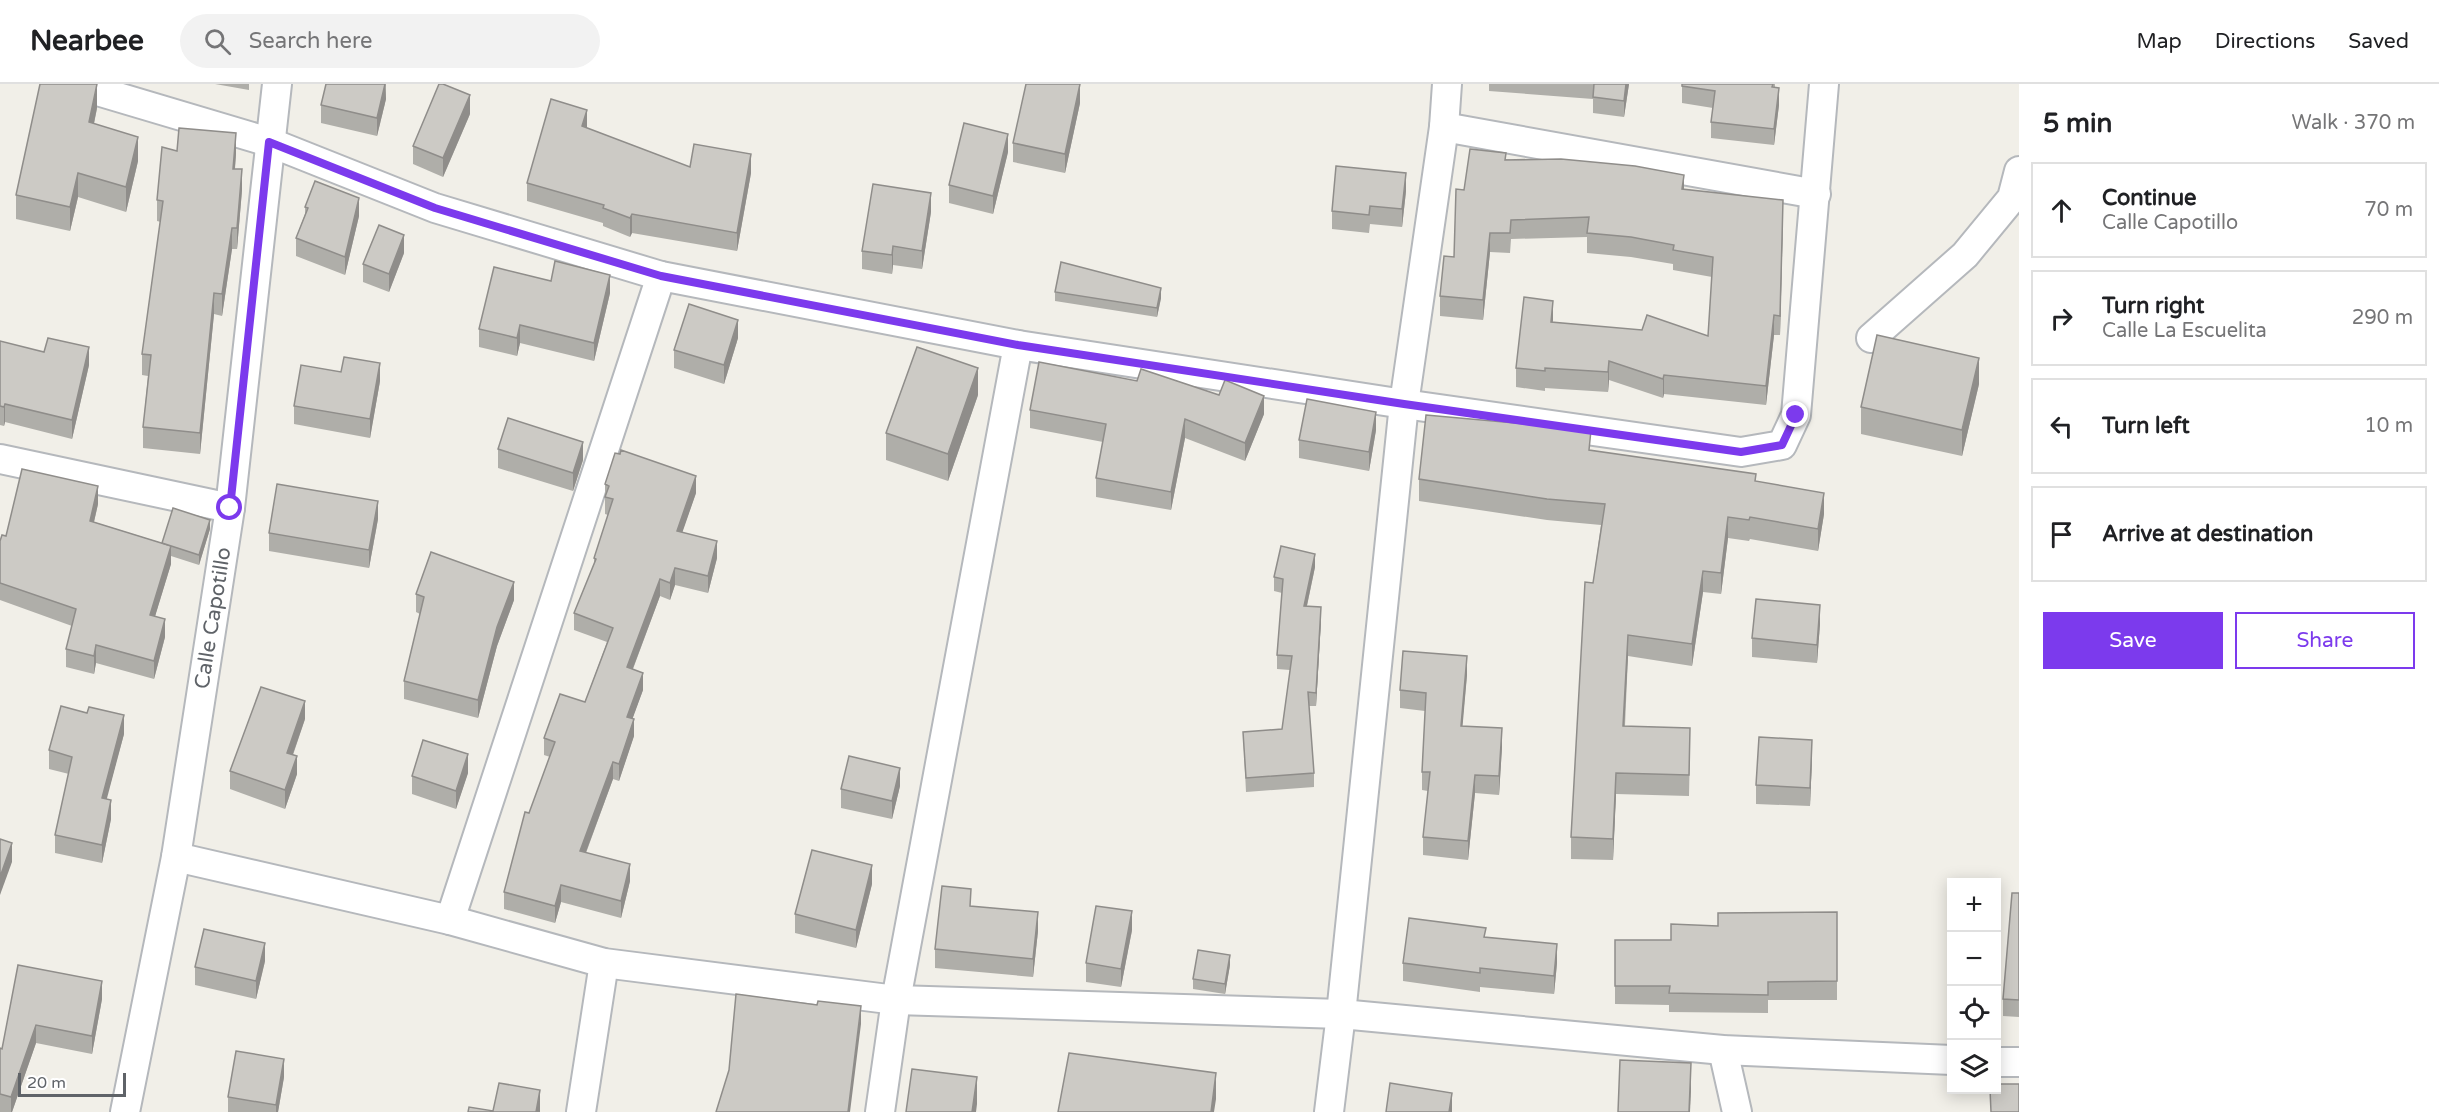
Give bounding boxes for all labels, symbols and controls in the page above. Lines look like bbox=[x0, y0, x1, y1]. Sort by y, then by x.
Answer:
search box bbox=[180, 14, 600, 68]
text: Nearbee bbox=[30, 24, 144, 58]
icon: search bbox=[201, 25, 234, 58]
text: Search here bbox=[249, 28, 372, 54]
text: Map bbox=[2136, 29, 2182, 54]
text: Directions bbox=[2215, 29, 2315, 54]
text: Saved bbox=[2348, 29, 2409, 54]
text: 5 min bbox=[2043, 108, 2112, 139]
text: Walk · 370 m bbox=[2292, 111, 2415, 135]
text: Continue bbox=[2102, 185, 2197, 211]
icon: ahead bbox=[2045, 194, 2078, 227]
text: 70 m bbox=[2364, 198, 2413, 222]
text: Calle Capotillo bbox=[2102, 211, 2238, 235]
text: Turn right bbox=[2102, 293, 2204, 319]
icon: right bbox=[2045, 302, 2078, 335]
text: 290 m bbox=[2352, 306, 2413, 330]
text: Calle La Escuelita bbox=[2102, 319, 2267, 343]
route end bbox=[1782, 401, 1808, 427]
icon: left bbox=[2045, 410, 2078, 443]
text: Turn left bbox=[2102, 413, 2190, 439]
text: 10 m bbox=[2364, 414, 2413, 438]
route start bbox=[216, 494, 242, 520]
icon: arrive bbox=[2045, 518, 2078, 551]
text: Arrive at destination bbox=[2102, 521, 2313, 547]
street label: Calle Capotillo bbox=[189, 545, 237, 691]
button: Save bbox=[2043, 612, 2223, 669]
button: Share bbox=[2235, 612, 2415, 669]
map controls bbox=[1947, 878, 2001, 1094]
button: + bbox=[1947, 878, 2001, 932]
button: − bbox=[1947, 932, 2001, 986]
button: locate bbox=[1947, 986, 2001, 1040]
button: layers bbox=[1947, 1040, 2001, 1094]
scale bar bbox=[18, 1070, 126, 1098]
text: 20 m bbox=[27, 1073, 66, 1093]

